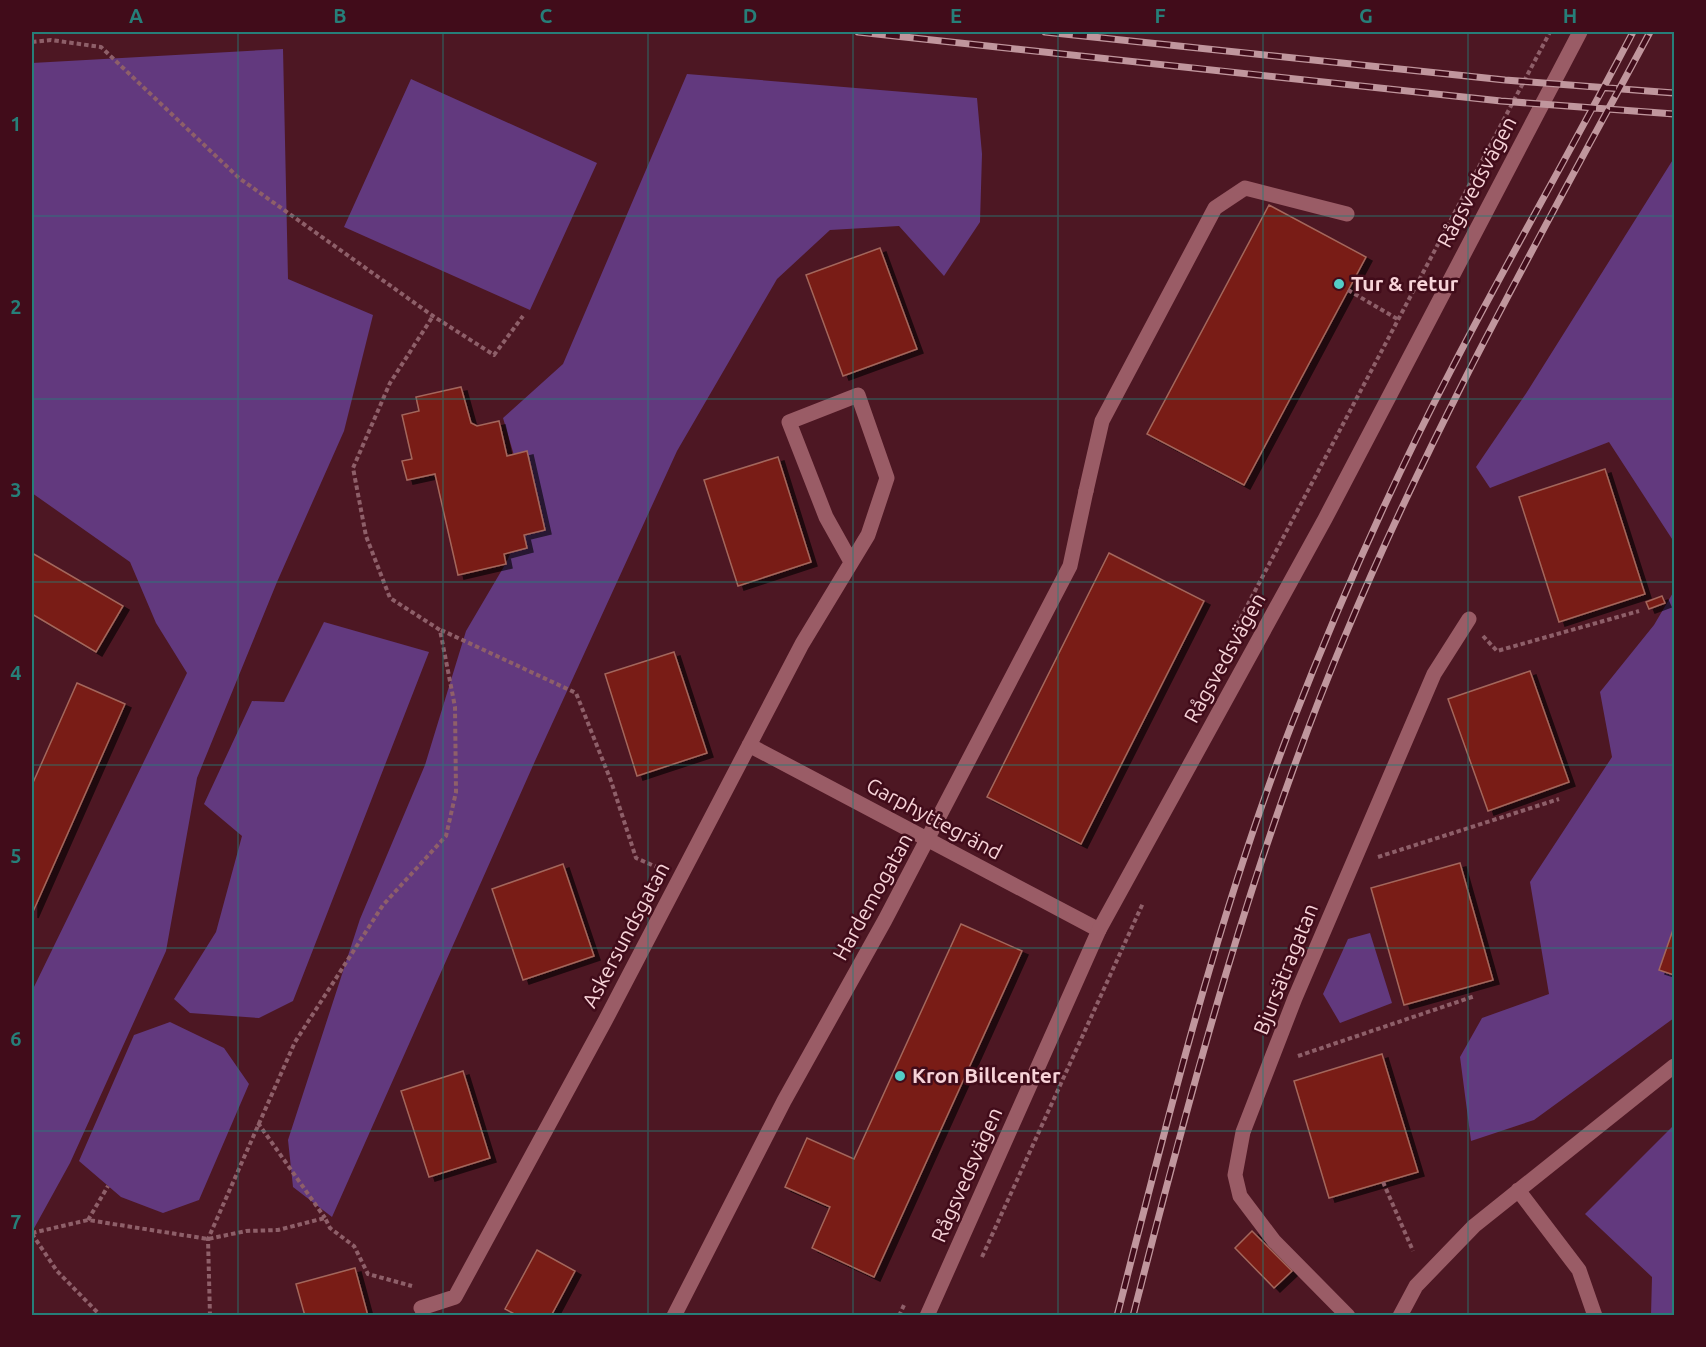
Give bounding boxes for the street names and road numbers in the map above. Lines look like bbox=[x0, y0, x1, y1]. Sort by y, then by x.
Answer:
street label: Rågsvedsvägen bbox=[1432, 112, 1521, 251]
street label: Rågsvedsvägen bbox=[1179, 588, 1270, 727]
street label: Garphyttegränd bbox=[863, 772, 1006, 864]
street label: Hardemogatan bbox=[827, 829, 917, 964]
street label: Askersundsgatan bbox=[577, 858, 674, 1011]
street label: Bjursätragatan bbox=[1248, 900, 1322, 1038]
street label: Rågsvedsvägen bbox=[926, 1104, 1007, 1246]

